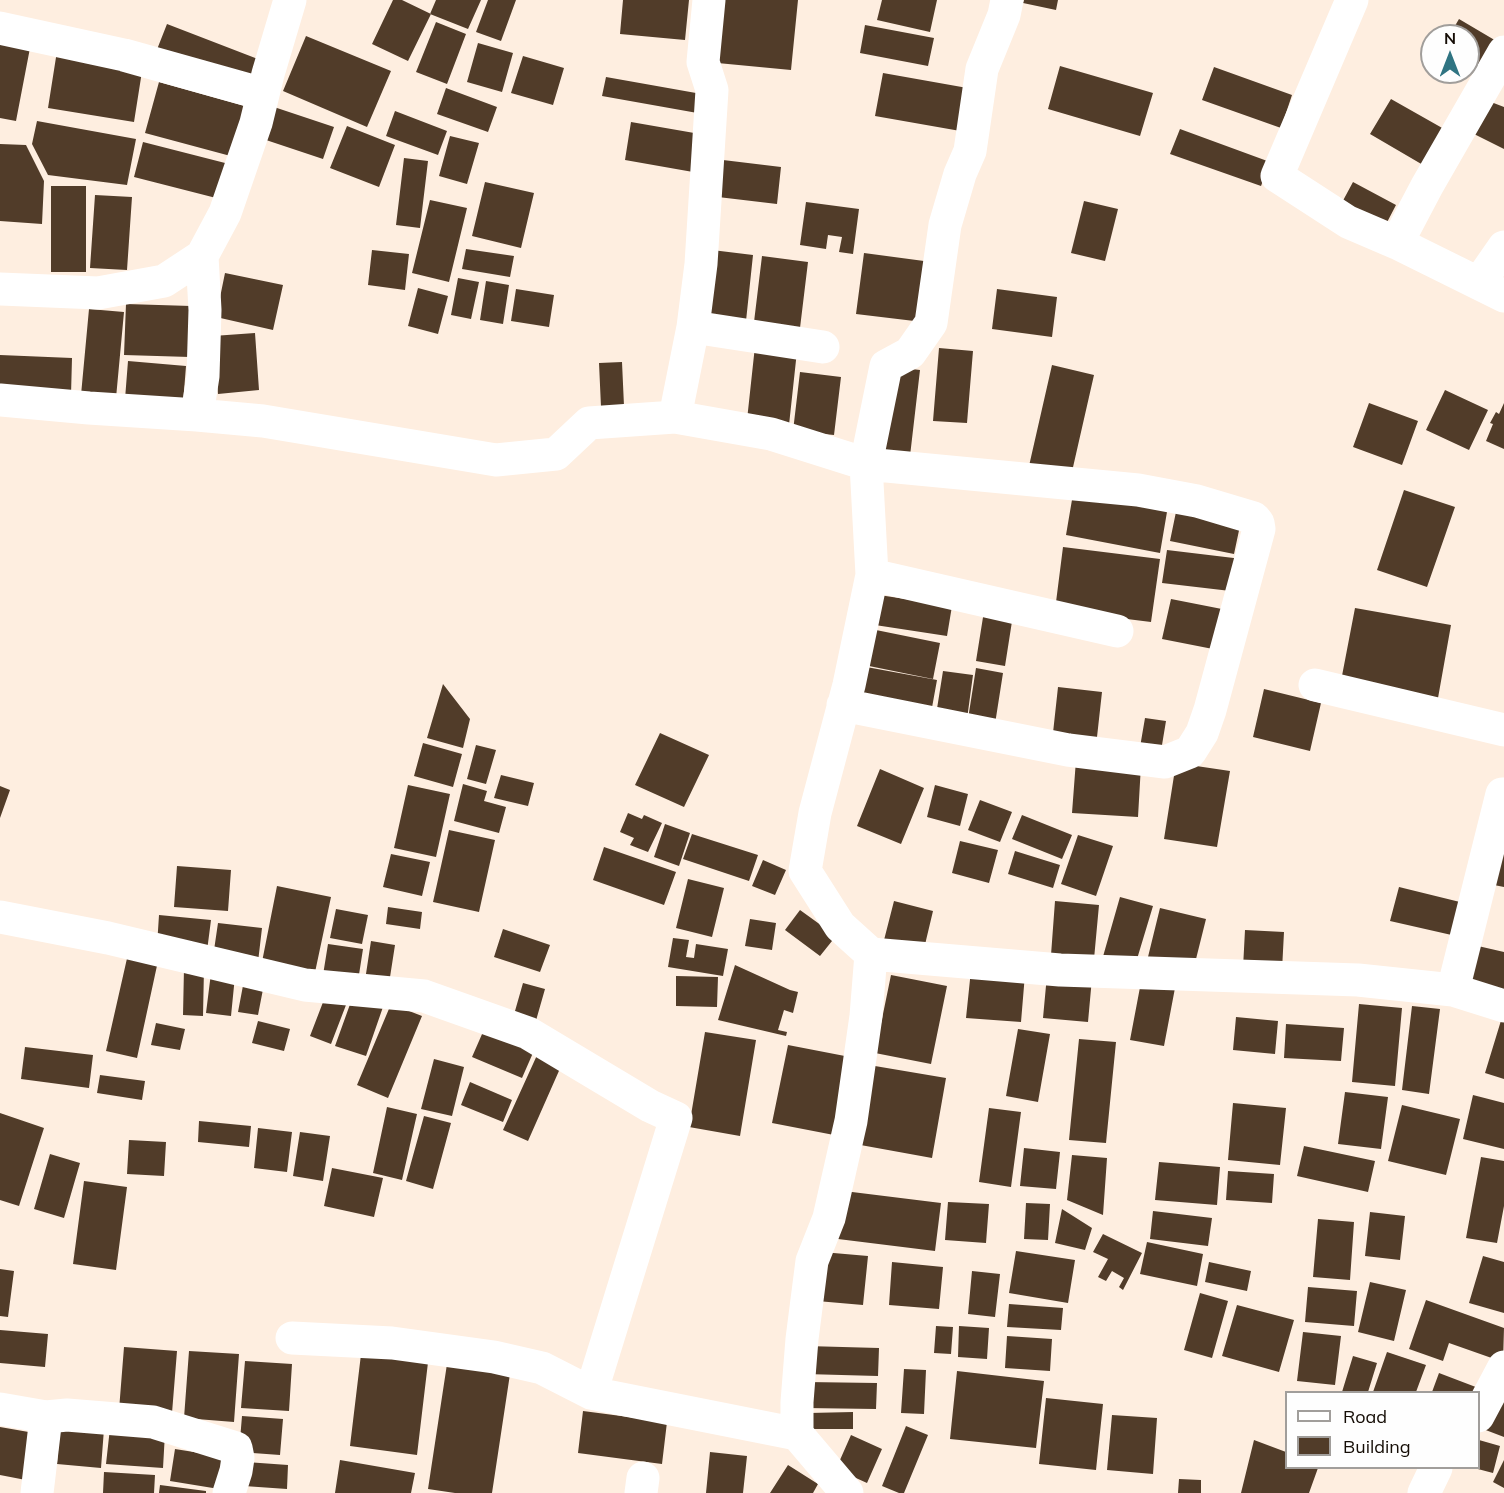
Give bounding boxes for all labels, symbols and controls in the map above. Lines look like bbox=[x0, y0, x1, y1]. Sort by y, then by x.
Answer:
north arrow bbox=[1420, 24, 1480, 84]
text: N bbox=[1444, 28, 1456, 48]
legend bbox=[1285, 1391, 1480, 1469]
text: Road bbox=[1343, 1405, 1387, 1428]
text: Building bbox=[1343, 1435, 1411, 1458]

